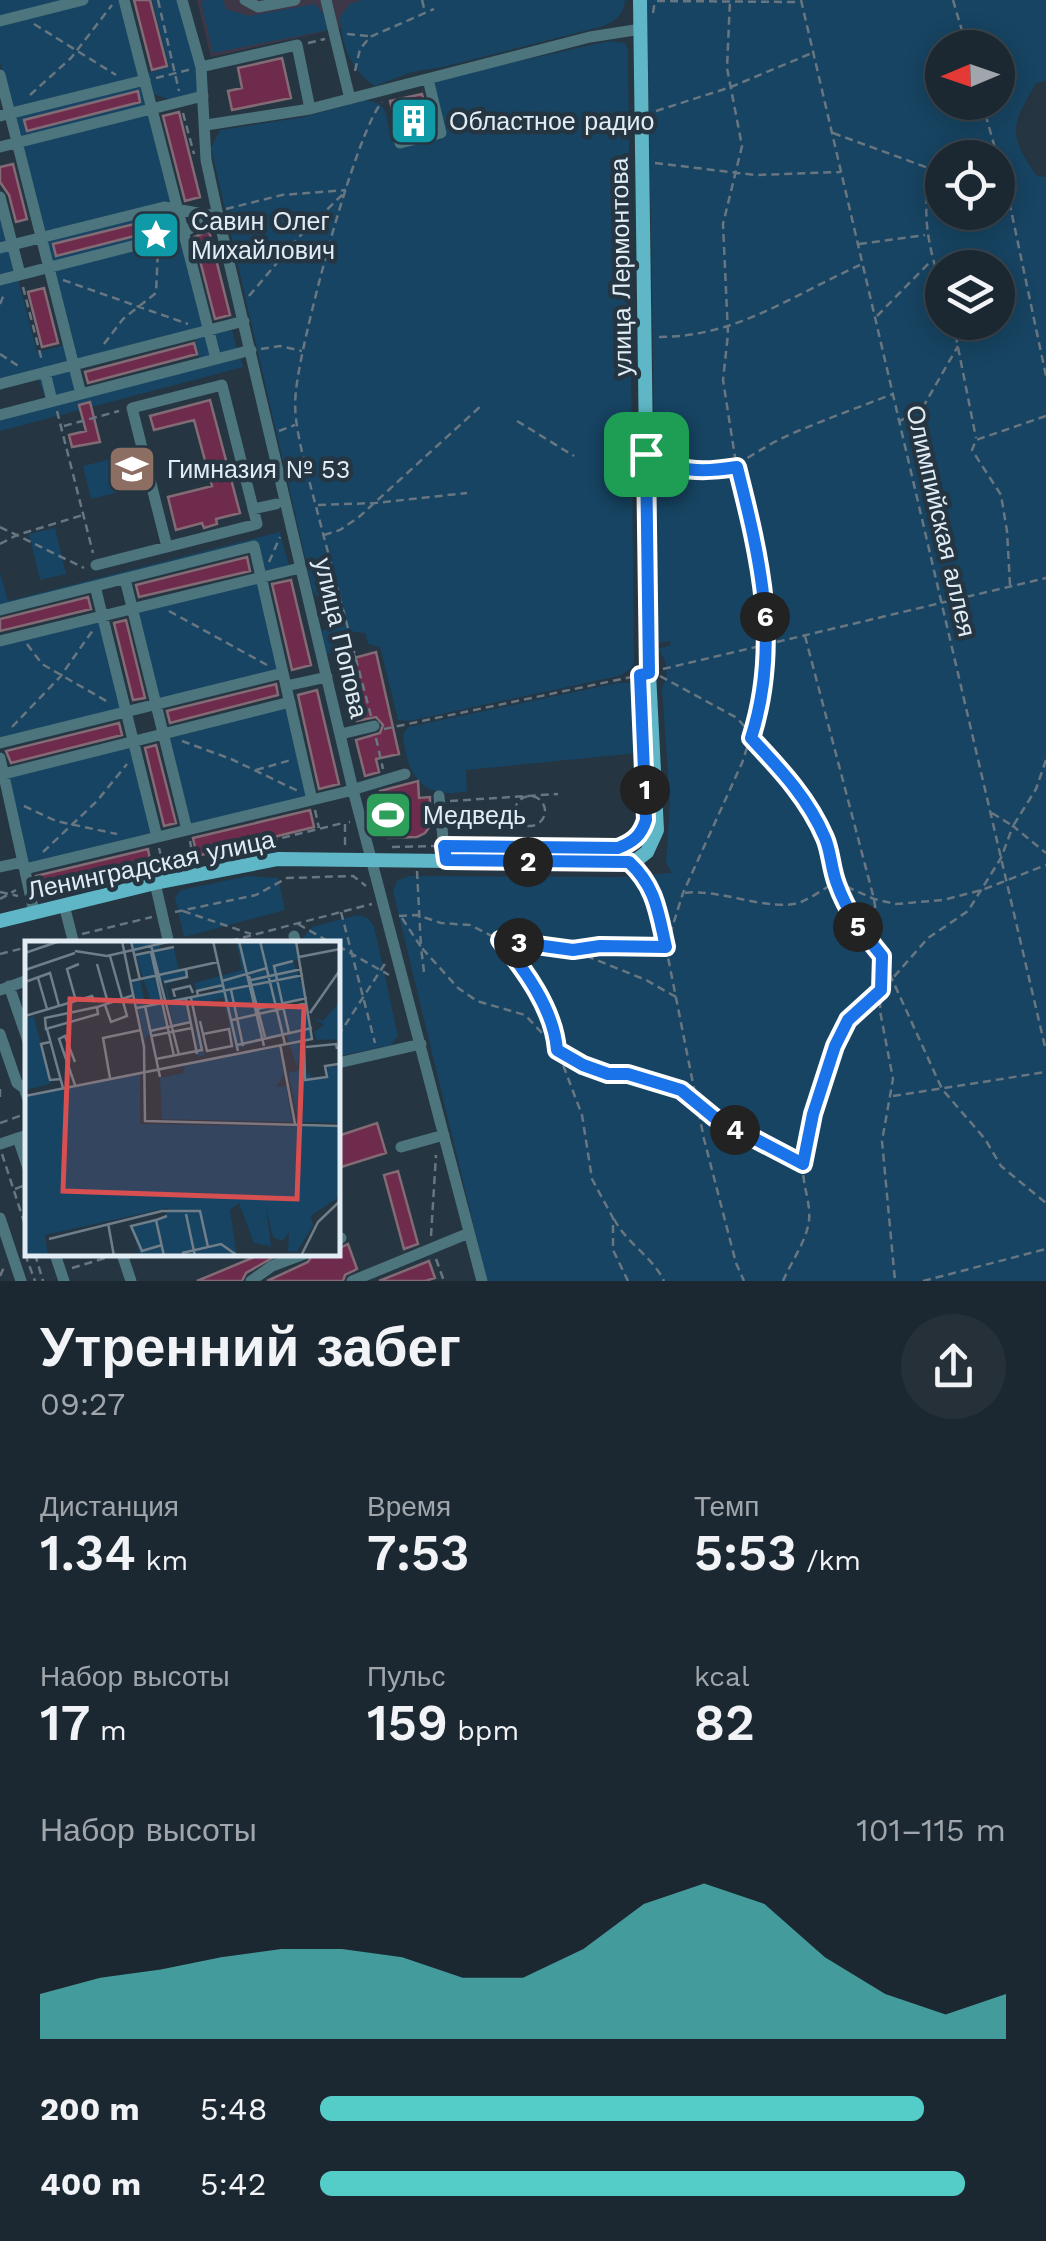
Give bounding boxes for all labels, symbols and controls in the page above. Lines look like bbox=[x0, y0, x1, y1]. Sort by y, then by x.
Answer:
north arrow bbox=[925, 30, 1015, 120]
map controls bbox=[925, 30, 1015, 340]
building icon: Областное радио bbox=[388, 95, 440, 147]
place label: Областное радио bbox=[449, 107, 655, 136]
button: locate bbox=[925, 140, 1015, 230]
street label: улица Лермонтова bbox=[605, 157, 637, 376]
place label: Савин Олег Михайлович bbox=[191, 207, 335, 265]
place icon: Савин Олег Михайлович bbox=[130, 209, 182, 261]
button: layers bbox=[925, 250, 1015, 340]
street label: Олимпийская аллея bbox=[900, 402, 982, 640]
pin bbox=[604, 412, 689, 497]
icon: arrive bbox=[619, 427, 674, 482]
school or university icon: Гимназия № 53 bbox=[106, 443, 158, 495]
place label: Гимназия № 53 bbox=[167, 455, 350, 484]
street label: улица Попова bbox=[308, 555, 374, 721]
pin: 6 bbox=[740, 592, 790, 642]
text: 6 bbox=[756, 600, 774, 633]
pin: 1 bbox=[620, 765, 670, 815]
text: 1 bbox=[639, 773, 651, 806]
sports icon: Медведь bbox=[362, 789, 414, 841]
place label: Медведь bbox=[423, 801, 526, 830]
street label: Ленинградская улица bbox=[25, 825, 277, 905]
pin: 2 bbox=[503, 837, 553, 887]
text: 2 bbox=[520, 845, 536, 878]
pin: 5 bbox=[833, 902, 883, 952]
text: 5 bbox=[850, 910, 866, 943]
pin: 3 bbox=[494, 918, 544, 968]
text: 3 bbox=[511, 926, 527, 959]
inset map bbox=[25, 941, 340, 1256]
pin: 4 bbox=[710, 1105, 760, 1155]
text: 4 bbox=[726, 1113, 744, 1146]
button: share bbox=[901, 1314, 1006, 1419]
text: Утренний забег bbox=[40, 1315, 461, 1379]
text: 09:27 bbox=[40, 1385, 125, 1423]
text: Дистанция bbox=[40, 1490, 179, 1523]
text: Время bbox=[367, 1490, 451, 1523]
text: Темп bbox=[694, 1490, 760, 1523]
text: 1.34 bbox=[40, 1523, 136, 1582]
text: 7:53 bbox=[367, 1523, 470, 1582]
text: 5:53 bbox=[694, 1523, 797, 1582]
text: km bbox=[136, 1544, 188, 1577]
text: /km bbox=[797, 1544, 861, 1577]
text: Набор высоты bbox=[40, 1660, 230, 1693]
text: Пульс bbox=[367, 1660, 445, 1693]
text: kcal bbox=[694, 1660, 749, 1693]
text: 17 bbox=[40, 1693, 90, 1752]
text: 159 bbox=[367, 1693, 448, 1752]
text: 82 bbox=[694, 1693, 755, 1752]
text: m bbox=[90, 1714, 127, 1747]
text: bpm bbox=[448, 1714, 519, 1747]
text: Набор высоты bbox=[40, 1811, 257, 1849]
text: 101–115 m bbox=[856, 1811, 1006, 1849]
text: 200 m bbox=[40, 2090, 140, 2128]
text: 5:48 bbox=[200, 2090, 267, 2128]
text: 400 m bbox=[40, 2165, 141, 2203]
text: 5:42 bbox=[200, 2165, 266, 2203]

